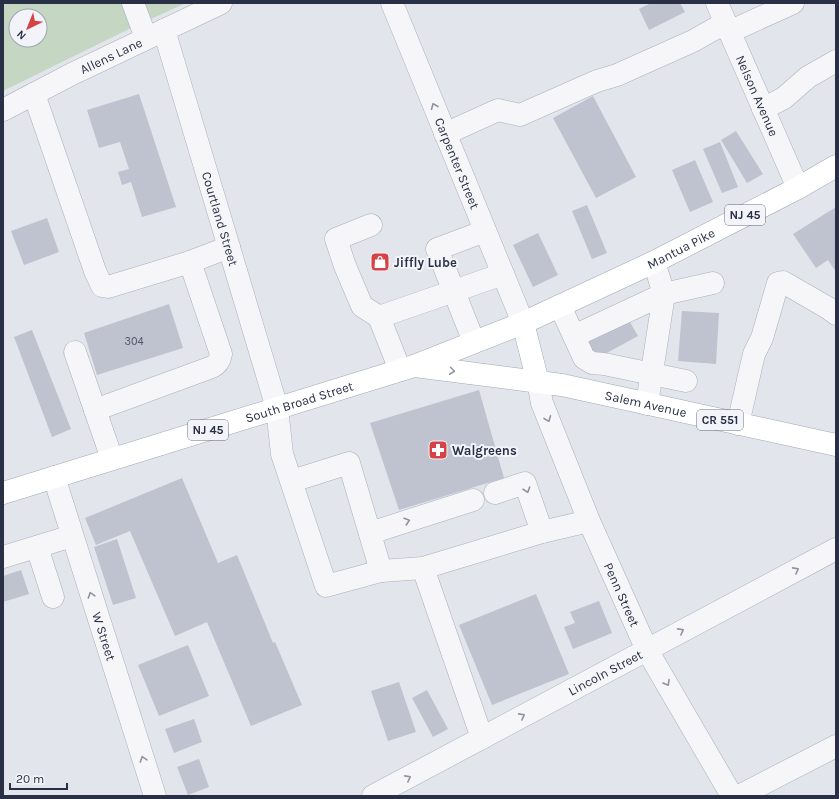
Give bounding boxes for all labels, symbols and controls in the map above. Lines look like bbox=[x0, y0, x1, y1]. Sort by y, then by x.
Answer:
north arrow bbox=[8, 8, 48, 48]
text: N bbox=[14, 28, 29, 42]
street label: Allens Lane bbox=[77, 34, 145, 77]
street label: Nelson Avenue bbox=[733, 53, 782, 139]
one-way arrow bbox=[430, 102, 438, 109]
street label: Carpenter Street bbox=[432, 115, 483, 211]
street label: Courtland Street bbox=[199, 170, 242, 268]
road number: NJ 45 bbox=[725, 205, 765, 225]
street label: Mantua Pike bbox=[645, 224, 718, 272]
shop icon: Jiffly Lube bbox=[369, 251, 391, 273]
place label: Jiffly Lube bbox=[394, 255, 457, 270]
house number: 304 bbox=[124, 335, 144, 348]
one-way arrow bbox=[449, 366, 456, 375]
street label: South Broad Street bbox=[243, 378, 355, 425]
street label: Salem Avenue bbox=[603, 387, 688, 420]
road number: CR 551 bbox=[697, 410, 743, 430]
one-way arrow bbox=[544, 416, 552, 423]
road number: NJ 45 bbox=[188, 420, 228, 440]
pharmacy icon: Walgreens bbox=[427, 439, 449, 461]
place label: Walgreens bbox=[452, 443, 517, 458]
one-way arrow bbox=[523, 486, 531, 493]
one-way arrow bbox=[403, 517, 410, 526]
street label: Penn Street bbox=[601, 560, 643, 629]
one-way arrow bbox=[792, 568, 799, 575]
one-way arrow bbox=[87, 591, 96, 598]
street label: W Street bbox=[90, 610, 119, 663]
one-way arrow bbox=[677, 629, 685, 636]
street label: Lincoln Street bbox=[565, 646, 645, 698]
one-way arrow bbox=[662, 679, 669, 687]
one-way arrow bbox=[518, 714, 526, 721]
one-way arrow bbox=[139, 755, 148, 762]
scale bar bbox=[10, 765, 67, 791]
text: 20 m bbox=[16, 772, 44, 786]
one-way arrow bbox=[404, 775, 411, 782]

